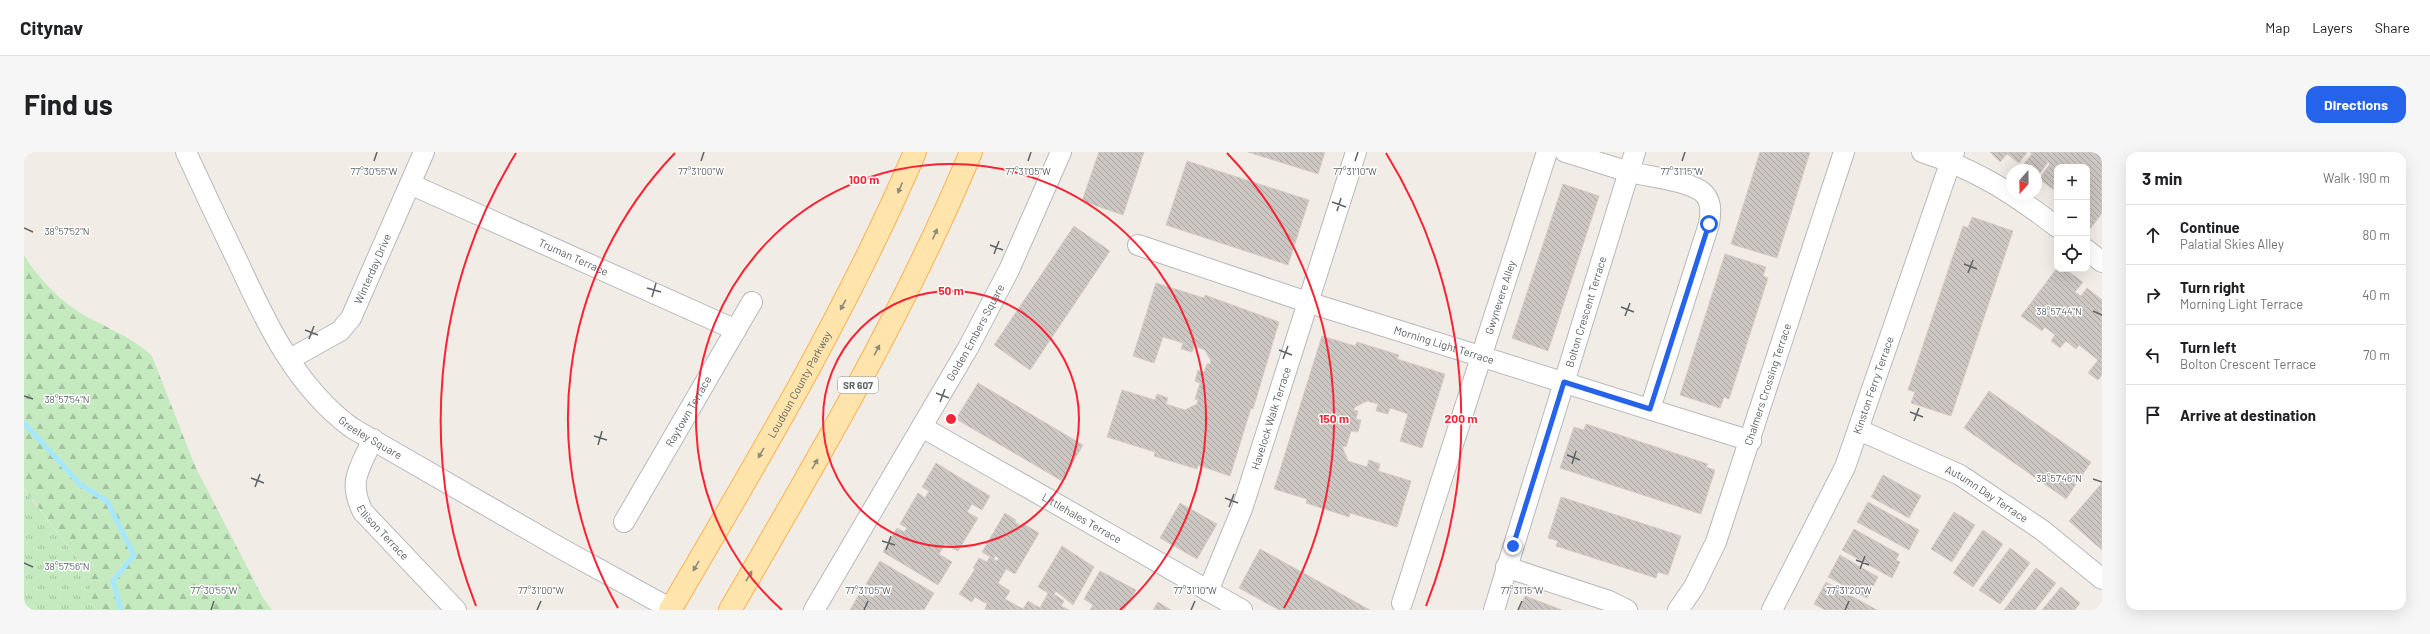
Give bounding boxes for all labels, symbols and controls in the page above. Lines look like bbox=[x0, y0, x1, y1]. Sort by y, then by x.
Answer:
text: Citynav bbox=[20, 16, 83, 39]
text: Map bbox=[2265, 19, 2290, 36]
text: Layers bbox=[2312, 19, 2353, 36]
text: Share bbox=[2375, 19, 2410, 36]
button: Directions bbox=[2306, 86, 2406, 123]
text: Find us bbox=[24, 87, 113, 121]
north arrow bbox=[2006, 164, 2042, 200]
map controls bbox=[2054, 164, 2090, 272]
button: + bbox=[2054, 164, 2090, 200]
text: 77°30'55"W bbox=[350, 165, 398, 177]
text: 77°31'00"W bbox=[678, 165, 724, 177]
text: 77°31'05"W bbox=[1005, 165, 1051, 177]
text: 77°31'10"W bbox=[1333, 165, 1377, 177]
text: 77°31'15"W bbox=[1660, 165, 1704, 177]
text: 3 min bbox=[2142, 168, 2182, 188]
text: Walk · 190 m bbox=[2323, 170, 2390, 186]
text: 100 m bbox=[849, 172, 879, 186]
one-way arrow bbox=[896, 182, 902, 194]
button: − bbox=[2054, 200, 2090, 236]
route start bbox=[1700, 215, 1718, 233]
text: Continue bbox=[2180, 218, 2240, 236]
icon: ahead bbox=[2142, 224, 2164, 246]
text: 38°57'52"N bbox=[44, 225, 90, 237]
text: 80 m bbox=[2363, 227, 2390, 243]
one-way arrow bbox=[932, 228, 938, 239]
street label: Winterday Drive bbox=[351, 231, 393, 306]
street label: Truman Terrace bbox=[537, 235, 611, 278]
button: locate bbox=[2054, 236, 2090, 272]
text: Palatial Skies Alley bbox=[2180, 236, 2284, 252]
street label: Bolton Crescent Terrace bbox=[1562, 254, 1609, 369]
street label: Gwynevere Alley bbox=[1482, 259, 1518, 336]
text: Turn right bbox=[2180, 278, 2245, 296]
street label: Golden Embers Square bbox=[943, 282, 1006, 383]
text: 50 m bbox=[938, 283, 964, 297]
icon: right bbox=[2142, 284, 2164, 306]
text: 40 m bbox=[2362, 287, 2390, 303]
text: Morning Light Terrace bbox=[2180, 296, 2303, 312]
one-way arrow bbox=[839, 299, 846, 310]
text: 38°57'44"N bbox=[2036, 305, 2082, 317]
street label: Chalmers Crossing Terrace bbox=[1741, 321, 1793, 447]
street label: Morning Light Terrace bbox=[1393, 323, 1496, 366]
street label: Loudoun County Parkway bbox=[764, 329, 834, 440]
street label: Kinston Ferry Terrace bbox=[1850, 334, 1896, 436]
text: Turn left bbox=[2180, 338, 2236, 356]
one-way arrow bbox=[874, 344, 880, 356]
icon: left bbox=[2142, 344, 2164, 366]
text: 70 m bbox=[2363, 347, 2390, 363]
text: Bolton Crescent Terrace bbox=[2180, 356, 2316, 372]
street label: Havelock Walk Terrace bbox=[1248, 365, 1293, 471]
street label: Raytown Terrace bbox=[662, 373, 714, 449]
road number: SR 607 bbox=[838, 377, 878, 393]
text: 38°57'54"N bbox=[44, 393, 90, 405]
icon: arrive bbox=[2142, 404, 2164, 426]
text: Arrive at destination bbox=[2180, 406, 2316, 424]
text: 150 m bbox=[1319, 411, 1349, 425]
text: 200 m bbox=[1445, 411, 1477, 425]
centre of rings bbox=[944, 412, 958, 426]
street label: Greeley Square bbox=[336, 413, 405, 462]
one-way arrow bbox=[758, 448, 765, 459]
one-way arrow bbox=[811, 458, 818, 470]
street label: Autumn Day Terrace bbox=[1943, 462, 2031, 525]
text: 38°57'46"N bbox=[2036, 472, 2082, 484]
street label: Littlehales Terrace bbox=[1040, 490, 1124, 546]
street label: Ellison Terrace bbox=[354, 502, 412, 562]
route end bbox=[1504, 537, 1522, 555]
text: 38°57'56"N bbox=[44, 560, 90, 572]
one-way arrow bbox=[693, 560, 700, 572]
one-way arrow bbox=[746, 570, 753, 582]
text: 77°30'55"W bbox=[190, 584, 238, 596]
text: 77°31'00"W bbox=[518, 584, 564, 596]
text: 77°31'05"W bbox=[845, 584, 891, 596]
text: 77°31'10"W bbox=[1173, 584, 1217, 596]
text: 77°31'15"W bbox=[1500, 584, 1544, 596]
text: 77°31'20"W bbox=[1826, 584, 1872, 596]

